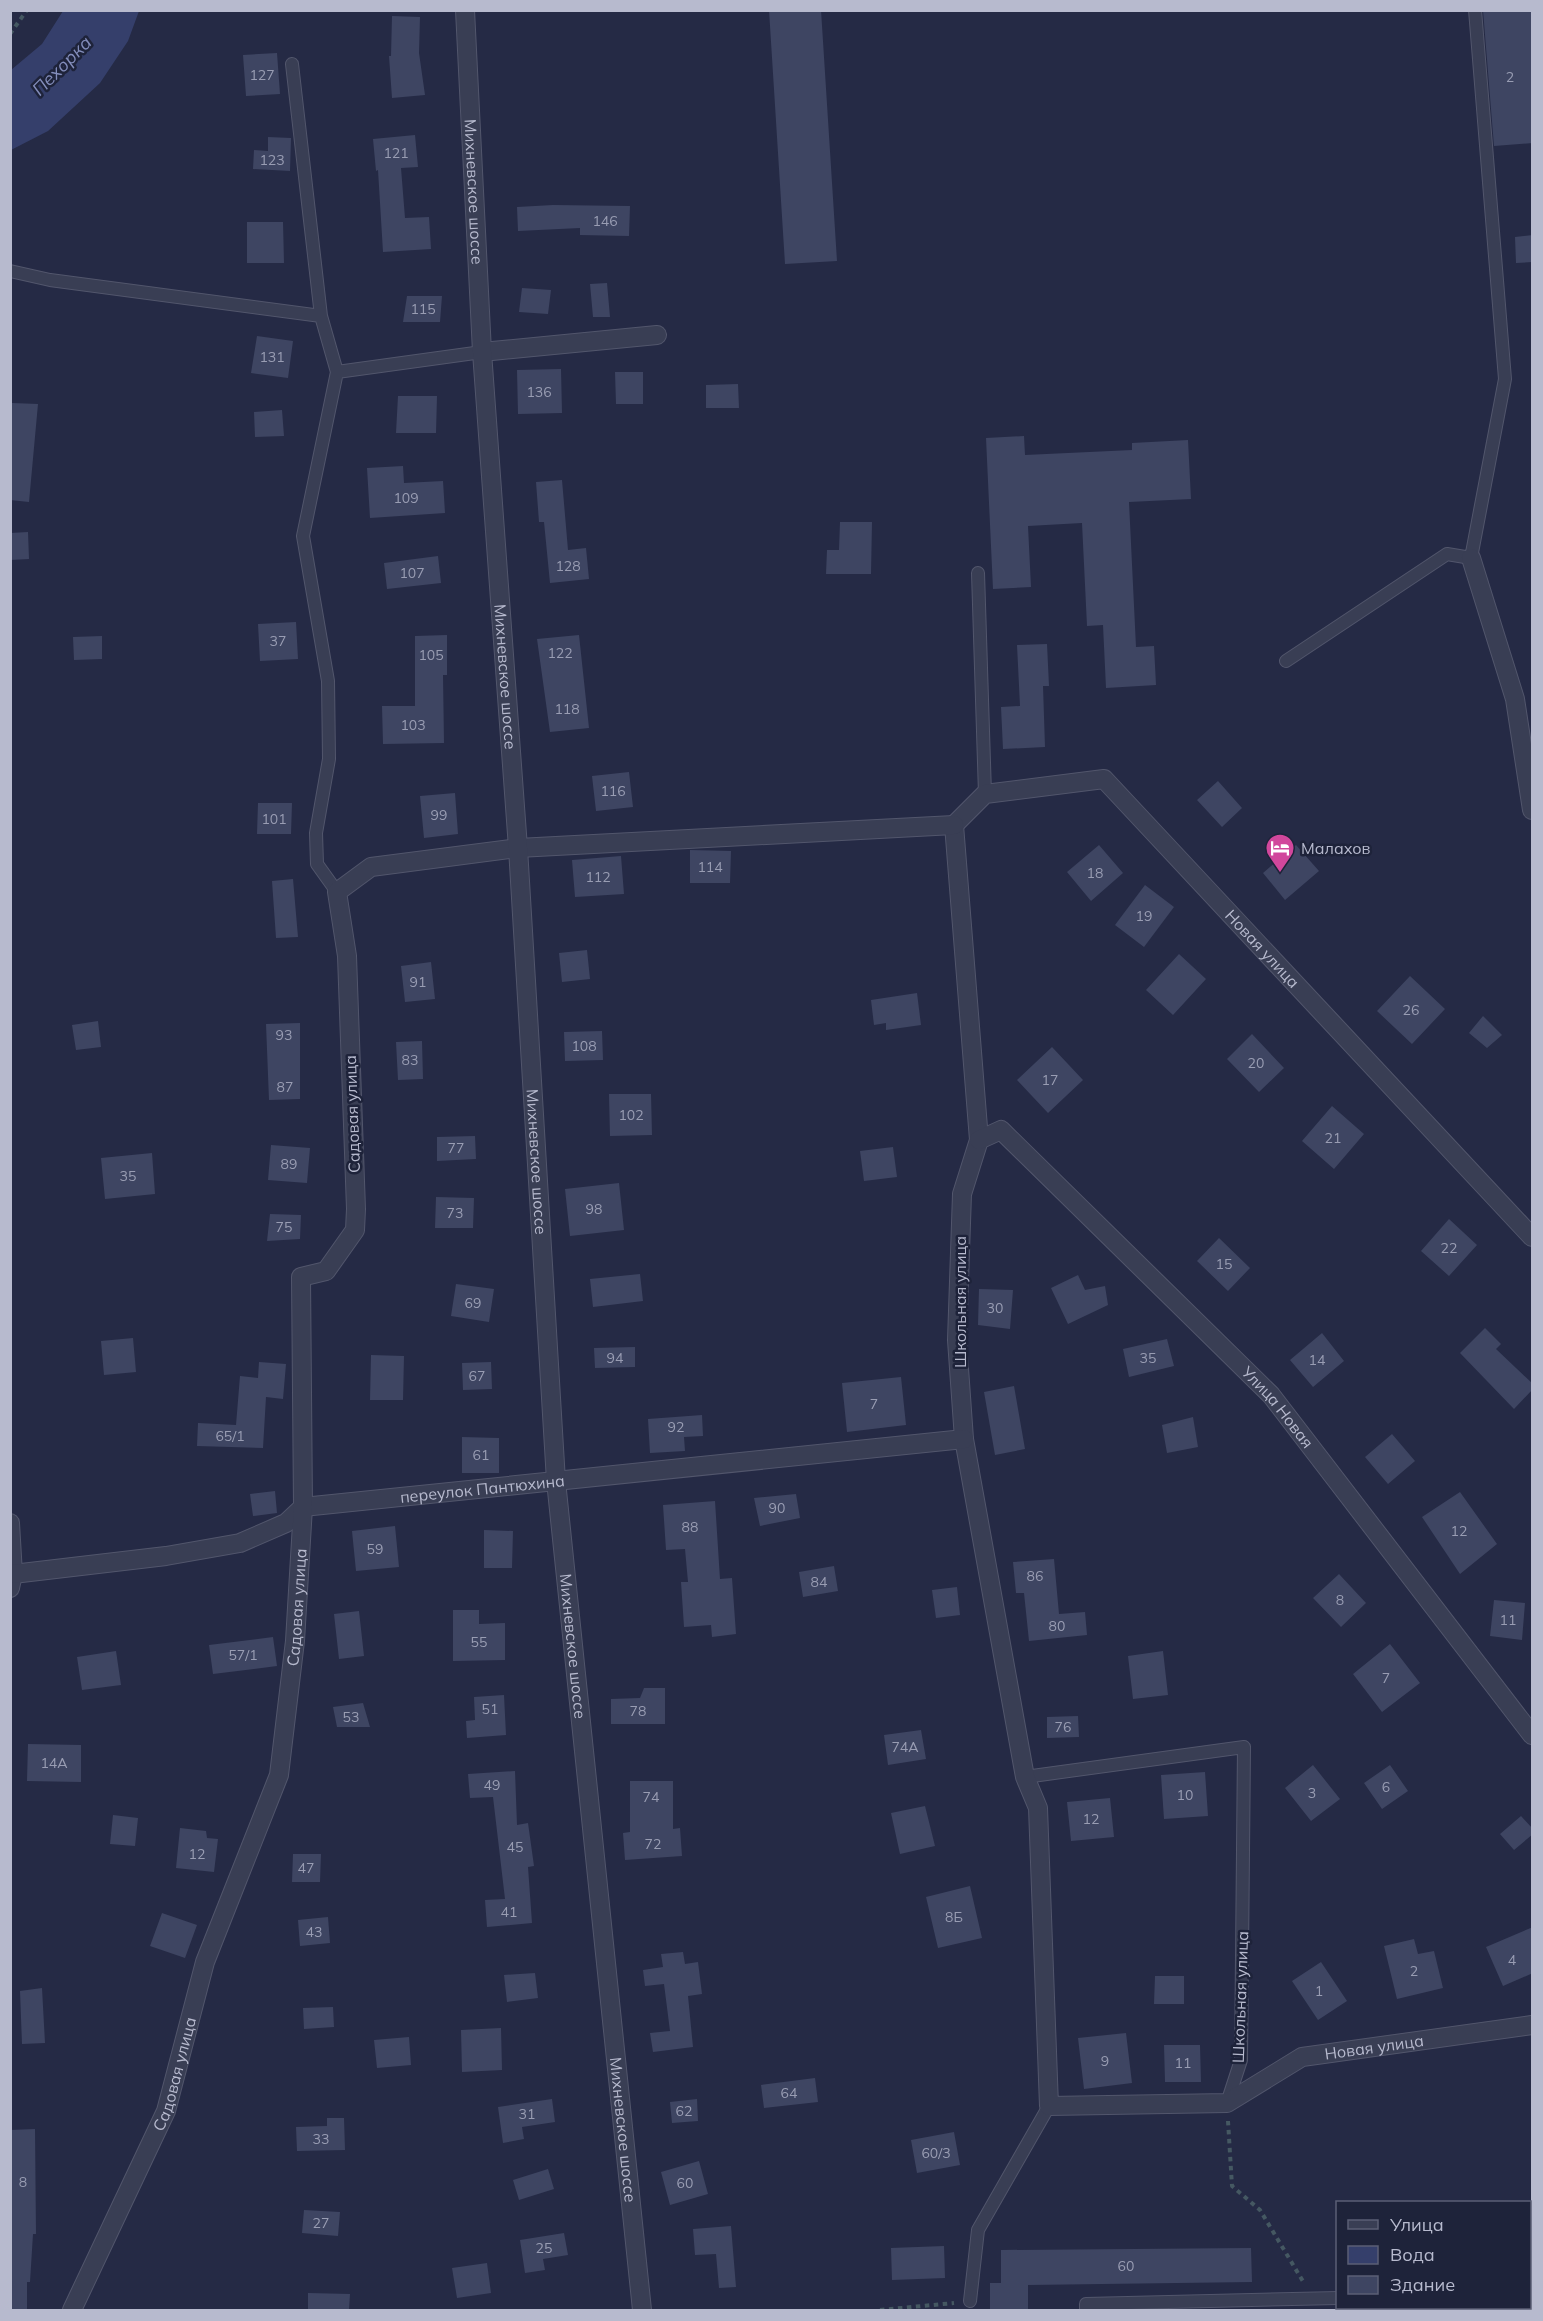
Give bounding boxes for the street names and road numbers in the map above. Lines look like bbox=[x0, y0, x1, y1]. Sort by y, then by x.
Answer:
street label: Михневское шоссе bbox=[460, 118, 488, 265]
street label: Михневское шоссе bbox=[490, 603, 521, 750]
street label: Новая улица bbox=[1221, 905, 1304, 992]
street label: Садовая улица bbox=[340, 1055, 364, 1173]
street label: Михневское шоссе bbox=[522, 1088, 551, 1235]
street label: Школьная улица bbox=[950, 1236, 970, 1368]
street label: Улица Новая bbox=[1237, 1361, 1318, 1452]
street label: переулок Пантюхина bbox=[399, 1470, 566, 1507]
street label: Садовая улица bbox=[282, 1548, 311, 1667]
street label: Михневское шоссе bbox=[556, 1573, 591, 1720]
street label: Школьная улица bbox=[1228, 1931, 1252, 2063]
street label: Садовая улица bbox=[148, 2015, 200, 2134]
street label: Новая улица bbox=[1323, 2030, 1425, 2064]
street label: Михневское шоссе bbox=[606, 2056, 641, 2203]

